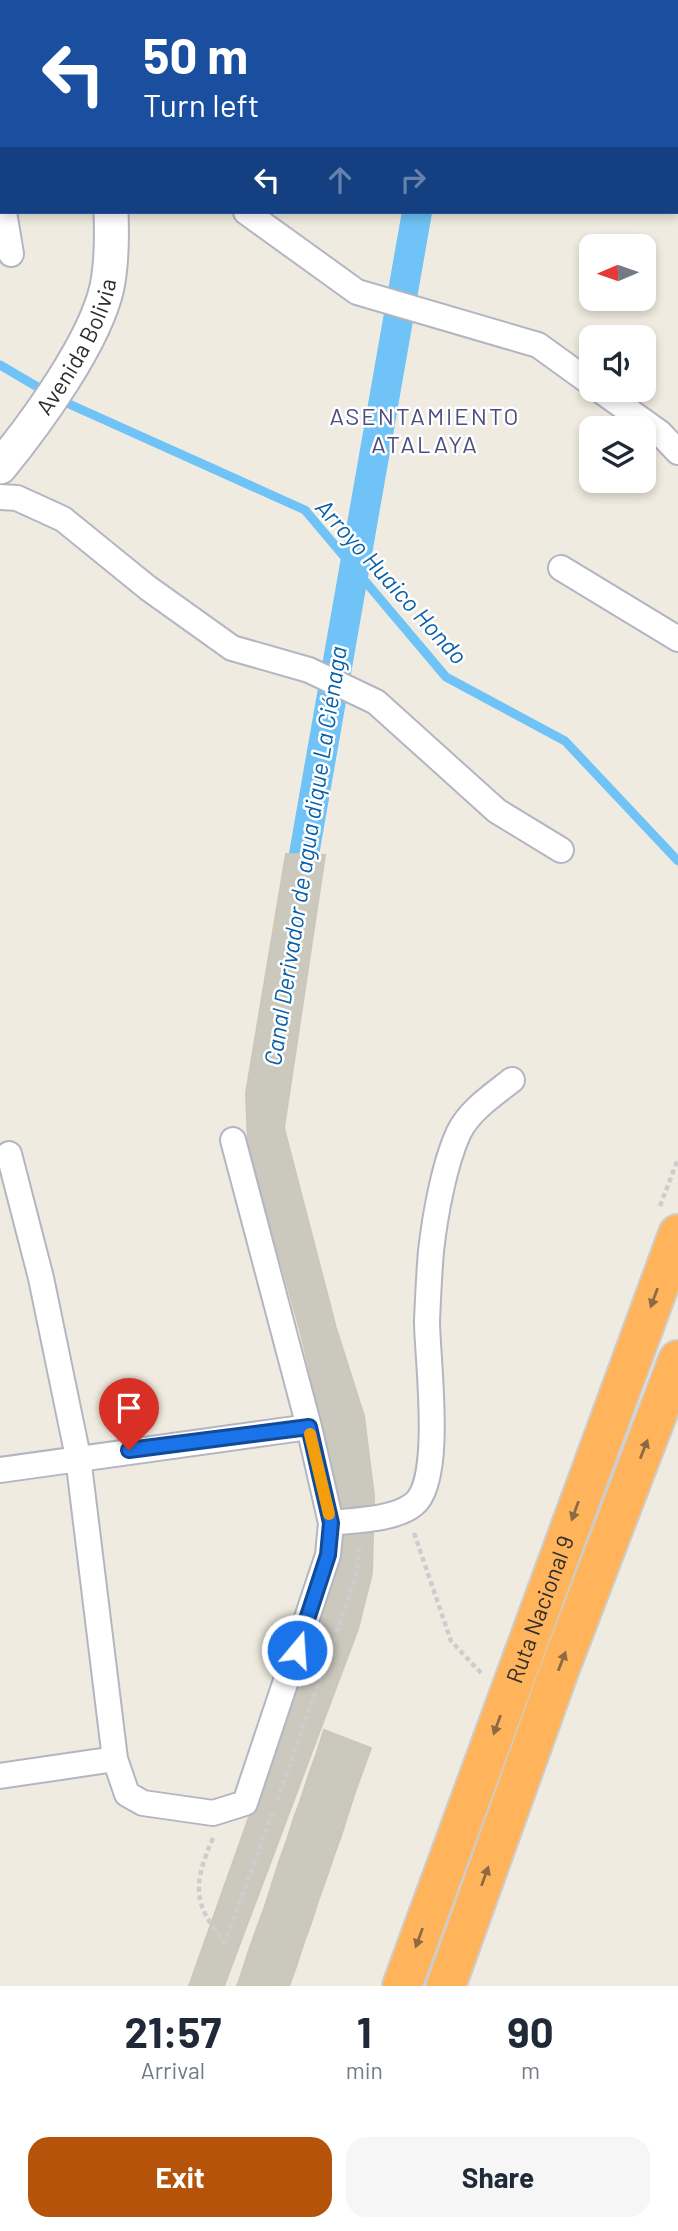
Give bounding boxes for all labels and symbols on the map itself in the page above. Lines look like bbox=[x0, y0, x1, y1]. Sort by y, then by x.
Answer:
north arrow bbox=[579, 234, 656, 312]
street label: Avenida Bolivia bbox=[29, 276, 121, 420]
district label: ASENTAMIENTO ATALAYA bbox=[330, 401, 520, 458]
water label: Arroyo Huaico Hondo bbox=[310, 492, 474, 670]
water label: Canal Derivador de agua dique La Ciénaga bbox=[257, 644, 352, 1067]
one-way arrow bbox=[649, 1287, 660, 1308]
pin bbox=[99, 1378, 159, 1450]
one-way arrow bbox=[638, 1438, 649, 1459]
one-way arrow bbox=[570, 1501, 581, 1522]
street label: Ruta Nacional 9 bbox=[499, 1532, 579, 1687]
position arrow bbox=[260, 1613, 334, 1687]
one-way arrow bbox=[557, 1651, 568, 1672]
one-way arrow bbox=[491, 1714, 502, 1735]
one-way arrow bbox=[480, 1865, 491, 1886]
one-way arrow bbox=[413, 1928, 424, 1949]

